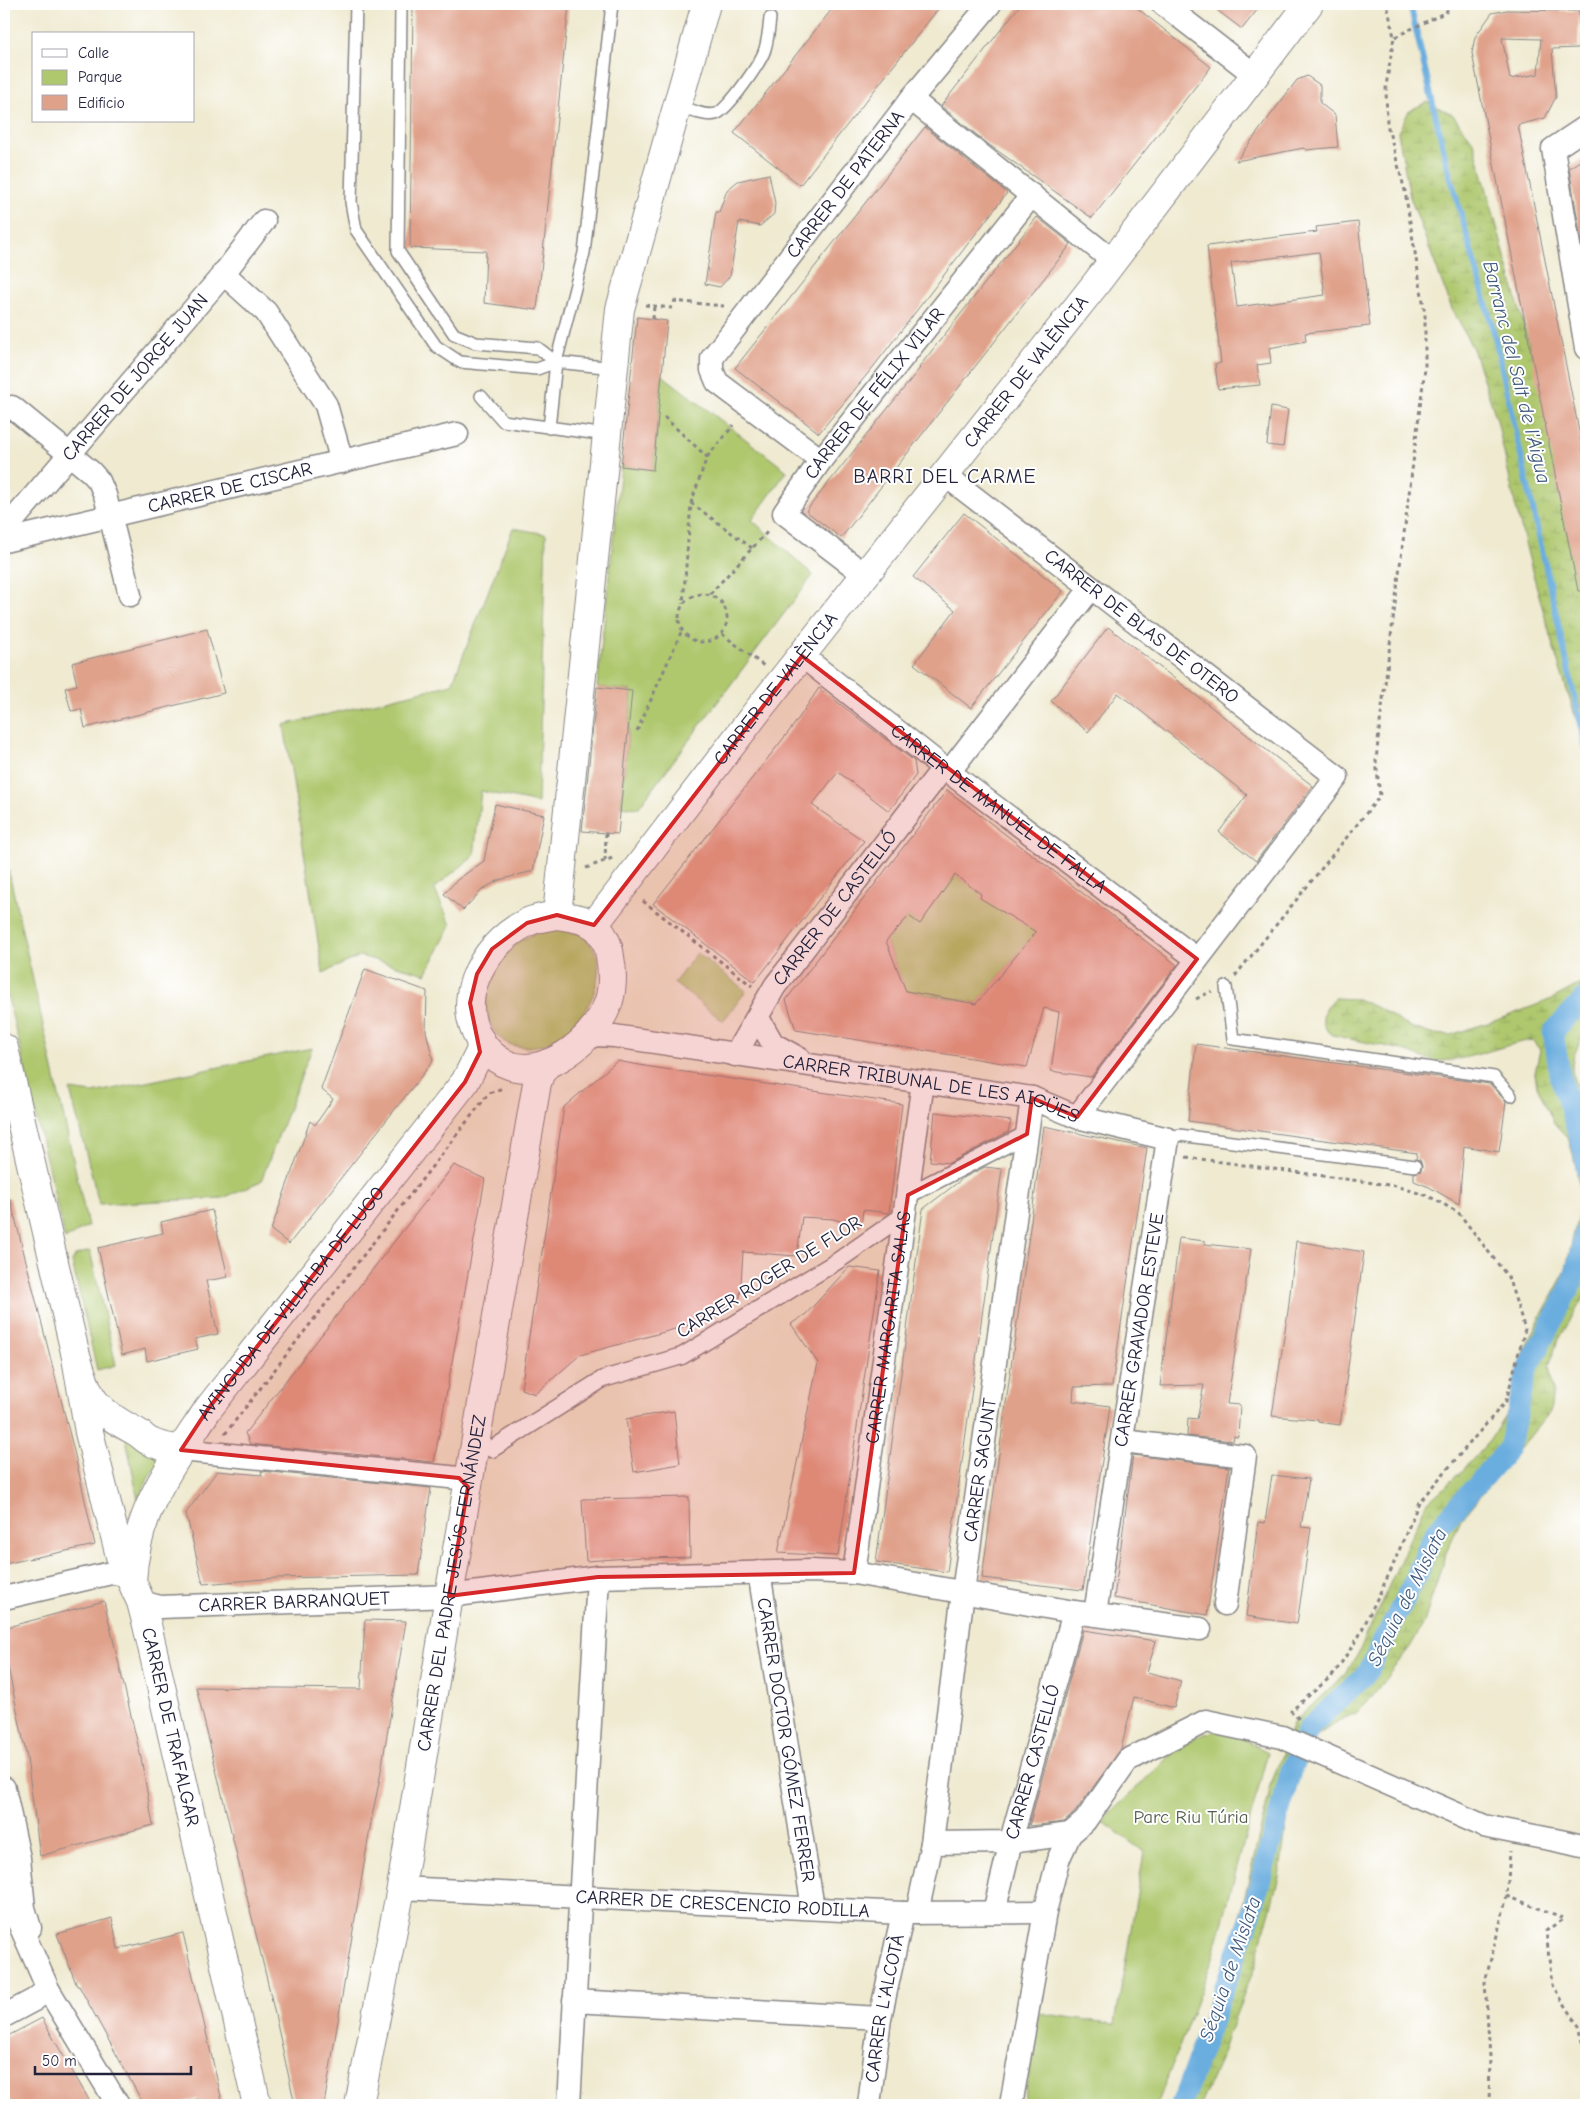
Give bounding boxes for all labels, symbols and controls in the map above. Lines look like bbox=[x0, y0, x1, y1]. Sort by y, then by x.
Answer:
legend bbox=[32, 32, 195, 122]
text: Calle bbox=[78, 44, 110, 62]
text: Parque bbox=[78, 68, 123, 86]
text: Edificio bbox=[78, 94, 125, 112]
street label: CARRER DE PATERNA bbox=[782, 106, 909, 262]
water label: Barranc del Salt de l'Aigua bbox=[1478, 258, 1556, 486]
street label: CARRER DE JORGE JUAN bbox=[58, 289, 213, 466]
street label: CARRER DE VALÈNCIA bbox=[959, 291, 1093, 452]
street label: CARRER DE FÉLIX VILAR bbox=[800, 303, 949, 483]
street label: CARRER DE CISCAR bbox=[146, 458, 314, 518]
district label: BARRI DEL CARME bbox=[853, 465, 1037, 488]
street label: CARRER DE BLAS DE OTERO bbox=[1040, 545, 1243, 708]
street label: CARRER DE VALÈNCIA bbox=[709, 608, 842, 770]
street label: CARRER DE MANUEL DE FALLA bbox=[886, 719, 1111, 898]
street label: CARRER DE CASTELLÓ bbox=[768, 826, 902, 990]
street label: CARRER TRIBUNAL DE LES AIGÜES bbox=[781, 1050, 1082, 1128]
street label: AVINGUDA DE VILLALBA DE LUGO bbox=[193, 1183, 389, 1424]
street label: CARRER MARGARITA SALAS bbox=[861, 1210, 916, 1445]
street label: CARRER ROGER DE FLOR bbox=[672, 1211, 866, 1343]
street label: CARRER GRAVADOR ESTEVE bbox=[1110, 1211, 1168, 1449]
street label: CARRER SAGUNT bbox=[959, 1397, 1001, 1544]
street label: CARRER DEL PADRE JESÚS FERNÁNDEZ bbox=[413, 1413, 491, 1753]
water label: Séquia de Mislata bbox=[1362, 1524, 1452, 1670]
street label: CARRER BARRANQUET bbox=[198, 1587, 390, 1617]
street label: CARRER DOCTOR GÓMEZ FERRER bbox=[752, 1596, 820, 1884]
street label: CARRER DE TRAFALGAR bbox=[137, 1625, 204, 1829]
street label: CARRER CASTELLÓ bbox=[1001, 1682, 1065, 1842]
park label: Parc Riu Túria bbox=[1133, 1806, 1249, 1828]
street label: CARRER DE CRESCENCIO RODILLA bbox=[575, 1886, 870, 1922]
water label: Séquia de Mislata bbox=[1194, 1894, 1266, 2044]
street label: CARRER L'ALCOTÀ bbox=[861, 1932, 909, 2084]
scale bar bbox=[35, 2044, 191, 2076]
text: 50 m bbox=[42, 2052, 77, 2070]

